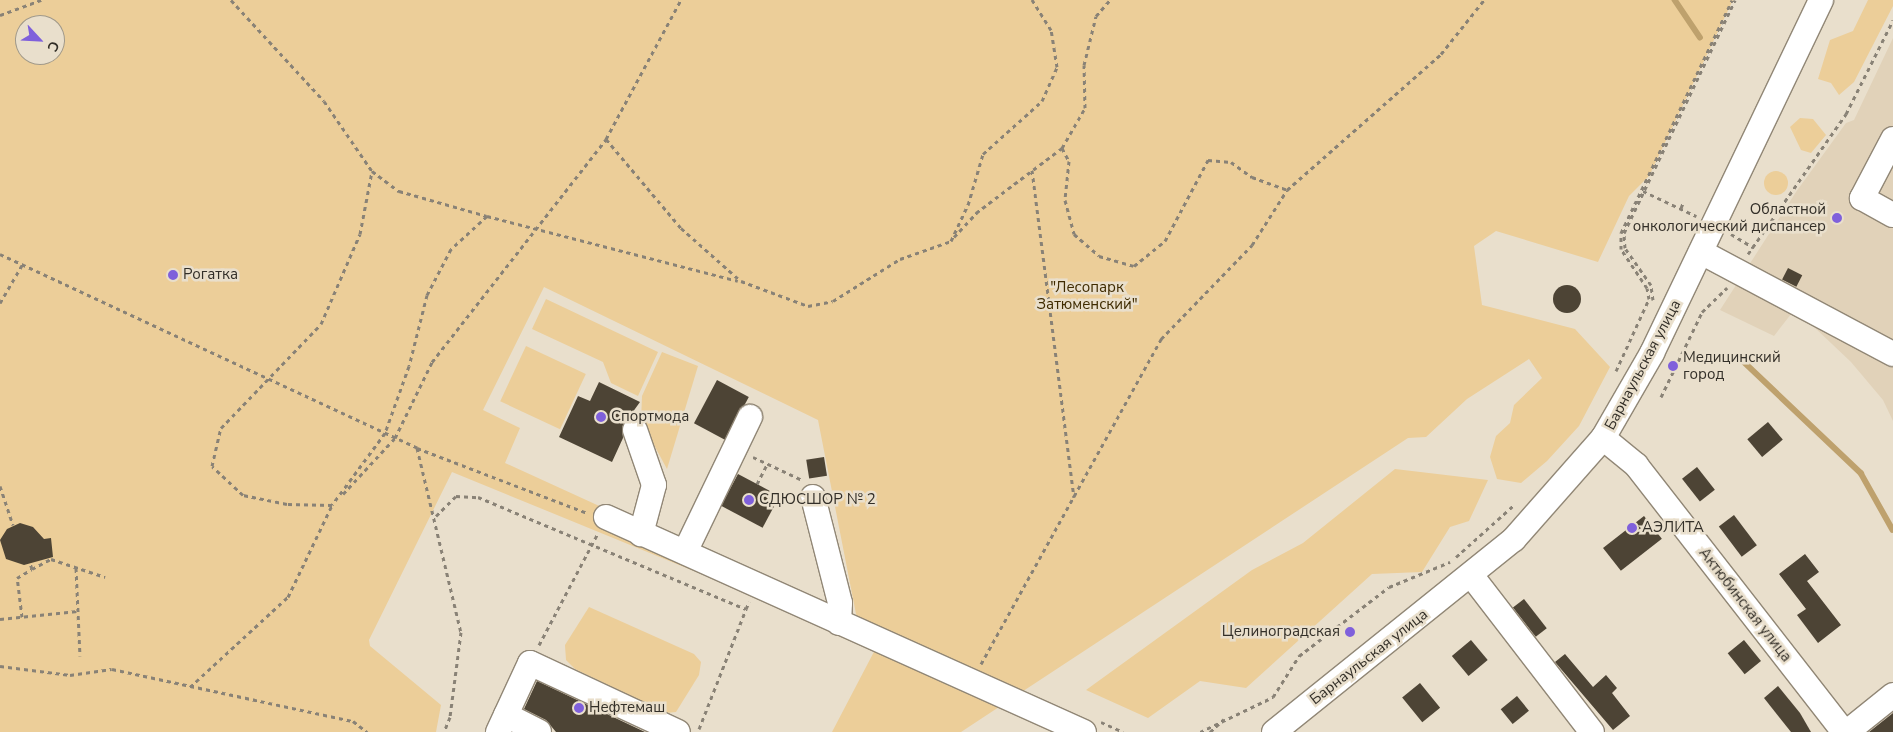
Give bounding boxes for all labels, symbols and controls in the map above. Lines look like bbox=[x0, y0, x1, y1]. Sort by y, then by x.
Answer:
north arrow bbox=[15, 15, 65, 65]
text: С bbox=[43, 38, 64, 54]
place label: Областной онкологический диспансер bbox=[1633, 200, 1826, 235]
marker: Областной онкологический диспансер bbox=[1830, 211, 1844, 225]
place label: Рогатка bbox=[183, 266, 238, 284]
marker: Рогатка bbox=[167, 269, 179, 281]
park label: "Лесопарк Затюменский" bbox=[1036, 278, 1138, 313]
street label: Барнаульская улица bbox=[1601, 297, 1685, 433]
place label: Медицинский город bbox=[1683, 348, 1781, 383]
marker: Медицинский город bbox=[1667, 360, 1679, 372]
place label: Спортмода bbox=[611, 408, 689, 426]
marker: Спортмода bbox=[595, 411, 607, 423]
place label: СДЮСШОР № 2 bbox=[759, 491, 876, 509]
marker: СДЮСШОР № 2 bbox=[743, 494, 755, 506]
place label: АЭЛИТА bbox=[1642, 519, 1704, 537]
marker: АЭЛИТА bbox=[1626, 522, 1638, 534]
street label: Актюбинская улица bbox=[1695, 544, 1795, 666]
street label: Барнаульская улица bbox=[1306, 605, 1432, 709]
place label: Целиноградская bbox=[1222, 623, 1340, 641]
marker: Целиноградская bbox=[1344, 626, 1356, 638]
place label: Нефтемаш bbox=[589, 699, 665, 717]
marker: Нефтемаш bbox=[573, 702, 585, 714]

